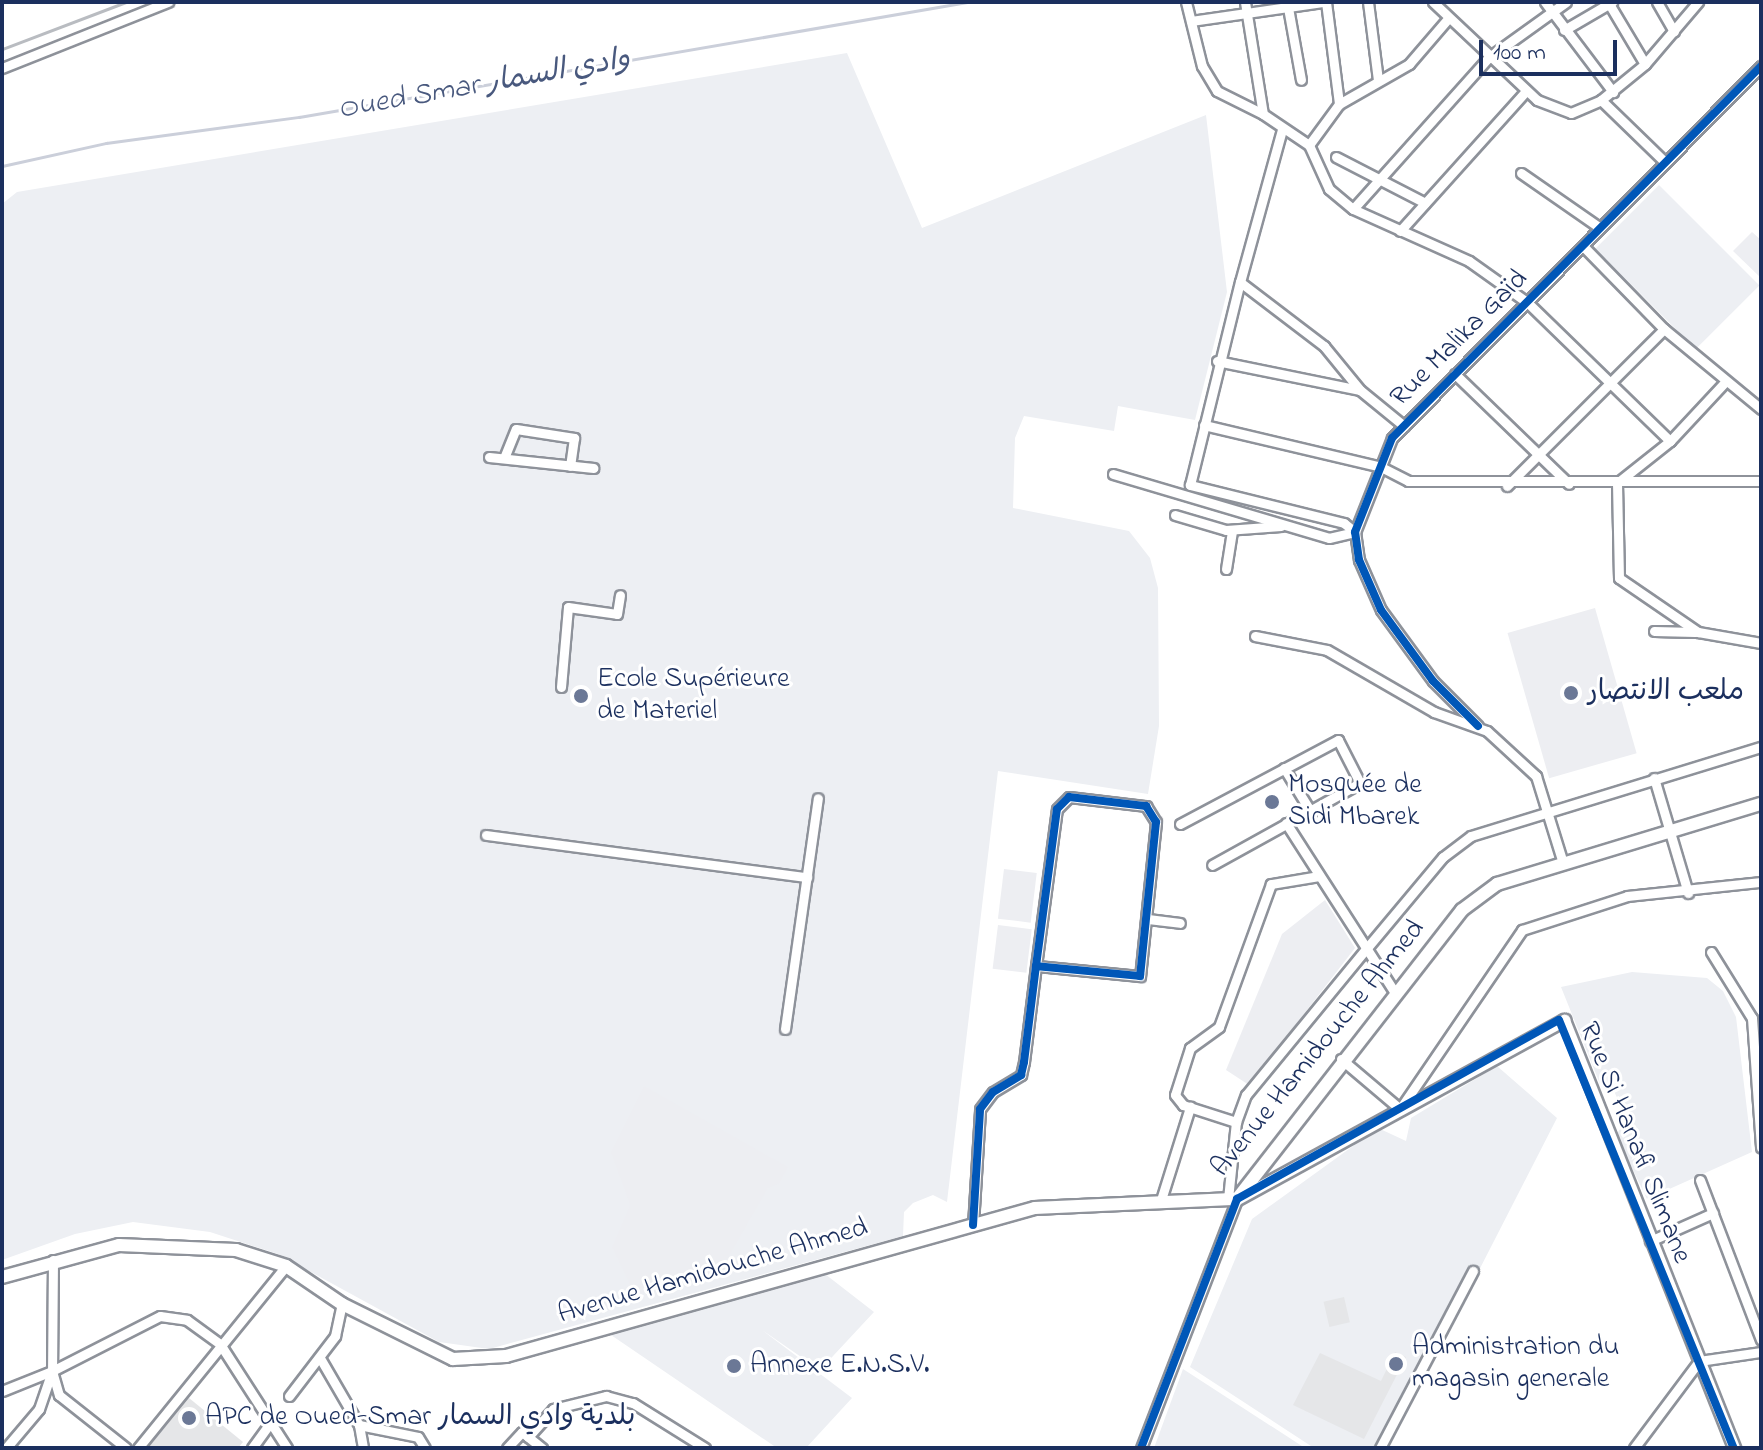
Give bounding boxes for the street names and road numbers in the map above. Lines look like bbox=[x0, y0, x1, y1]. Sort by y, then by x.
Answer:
street label: Rue Malika Gaïd bbox=[1384, 263, 1536, 415]
street label: Avenue Hamidouche Ahmed bbox=[1205, 914, 1433, 1184]
street label: Rue Si Hanafi Slimane bbox=[1570, 1017, 1698, 1269]
street label: Avenue Hamidouche Ahmed bbox=[554, 1212, 872, 1332]

